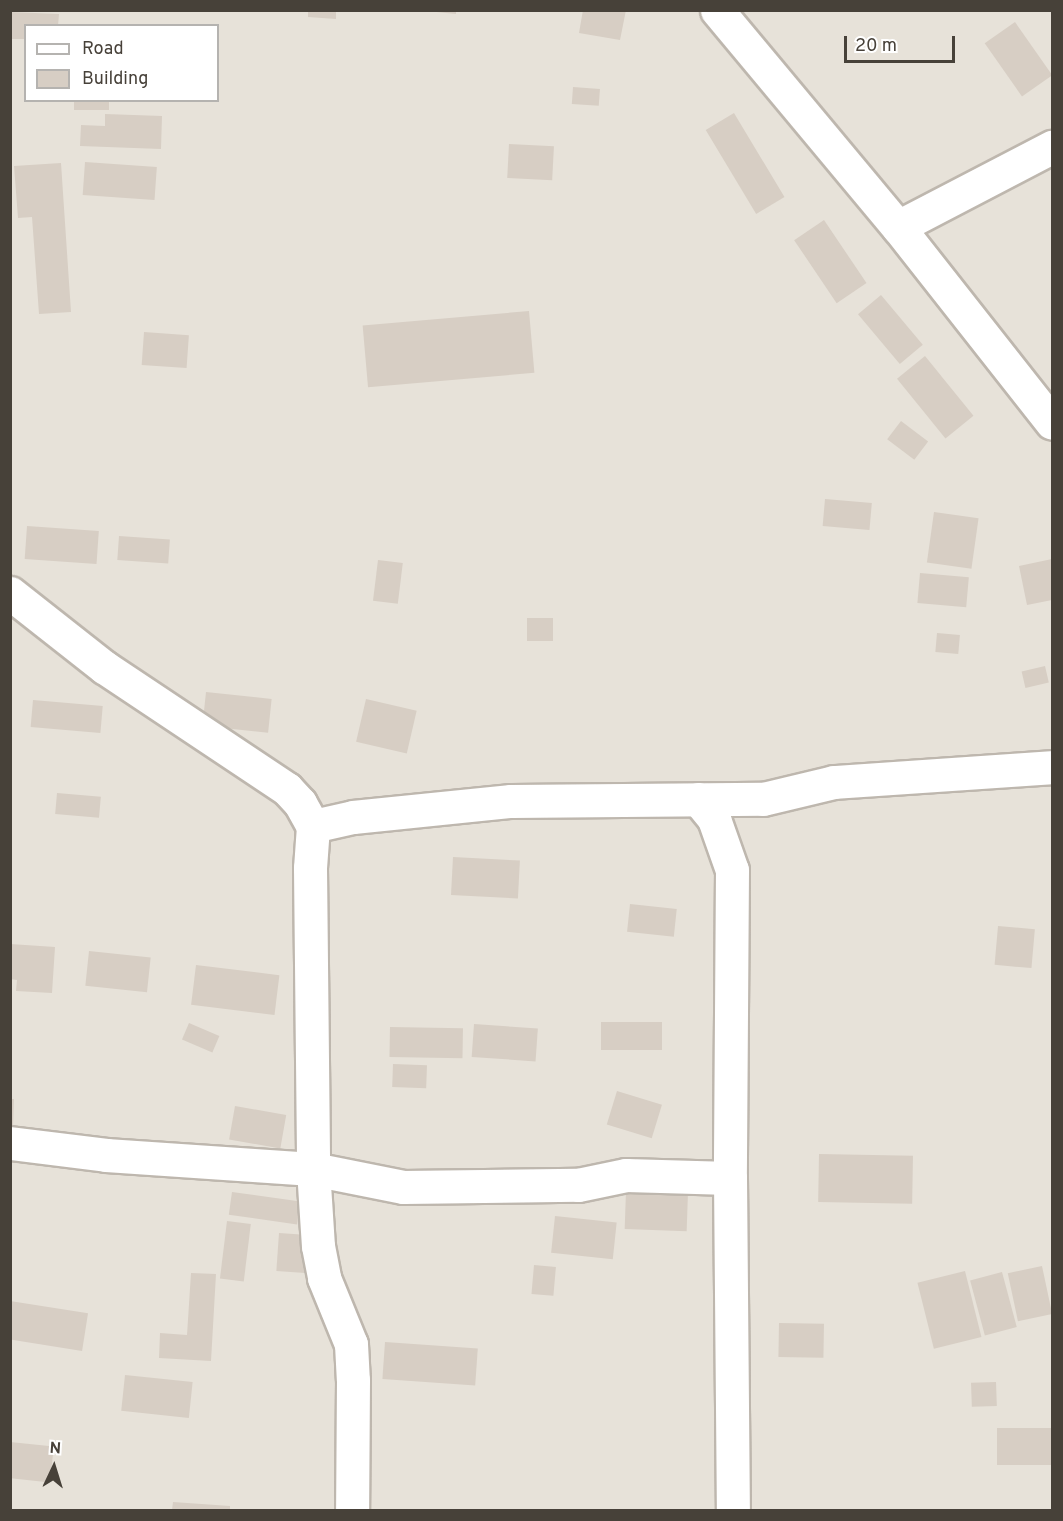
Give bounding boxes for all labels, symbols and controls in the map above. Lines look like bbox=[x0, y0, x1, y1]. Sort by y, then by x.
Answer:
legend bbox=[24, 24, 219, 102]
scale bar bbox=[847, 24, 958, 62]
text: 20 m bbox=[855, 35, 897, 58]
text: Road bbox=[82, 38, 124, 61]
text: Building bbox=[82, 68, 148, 91]
north arrow bbox=[24, 1437, 84, 1497]
text: N bbox=[49, 1439, 62, 1459]

